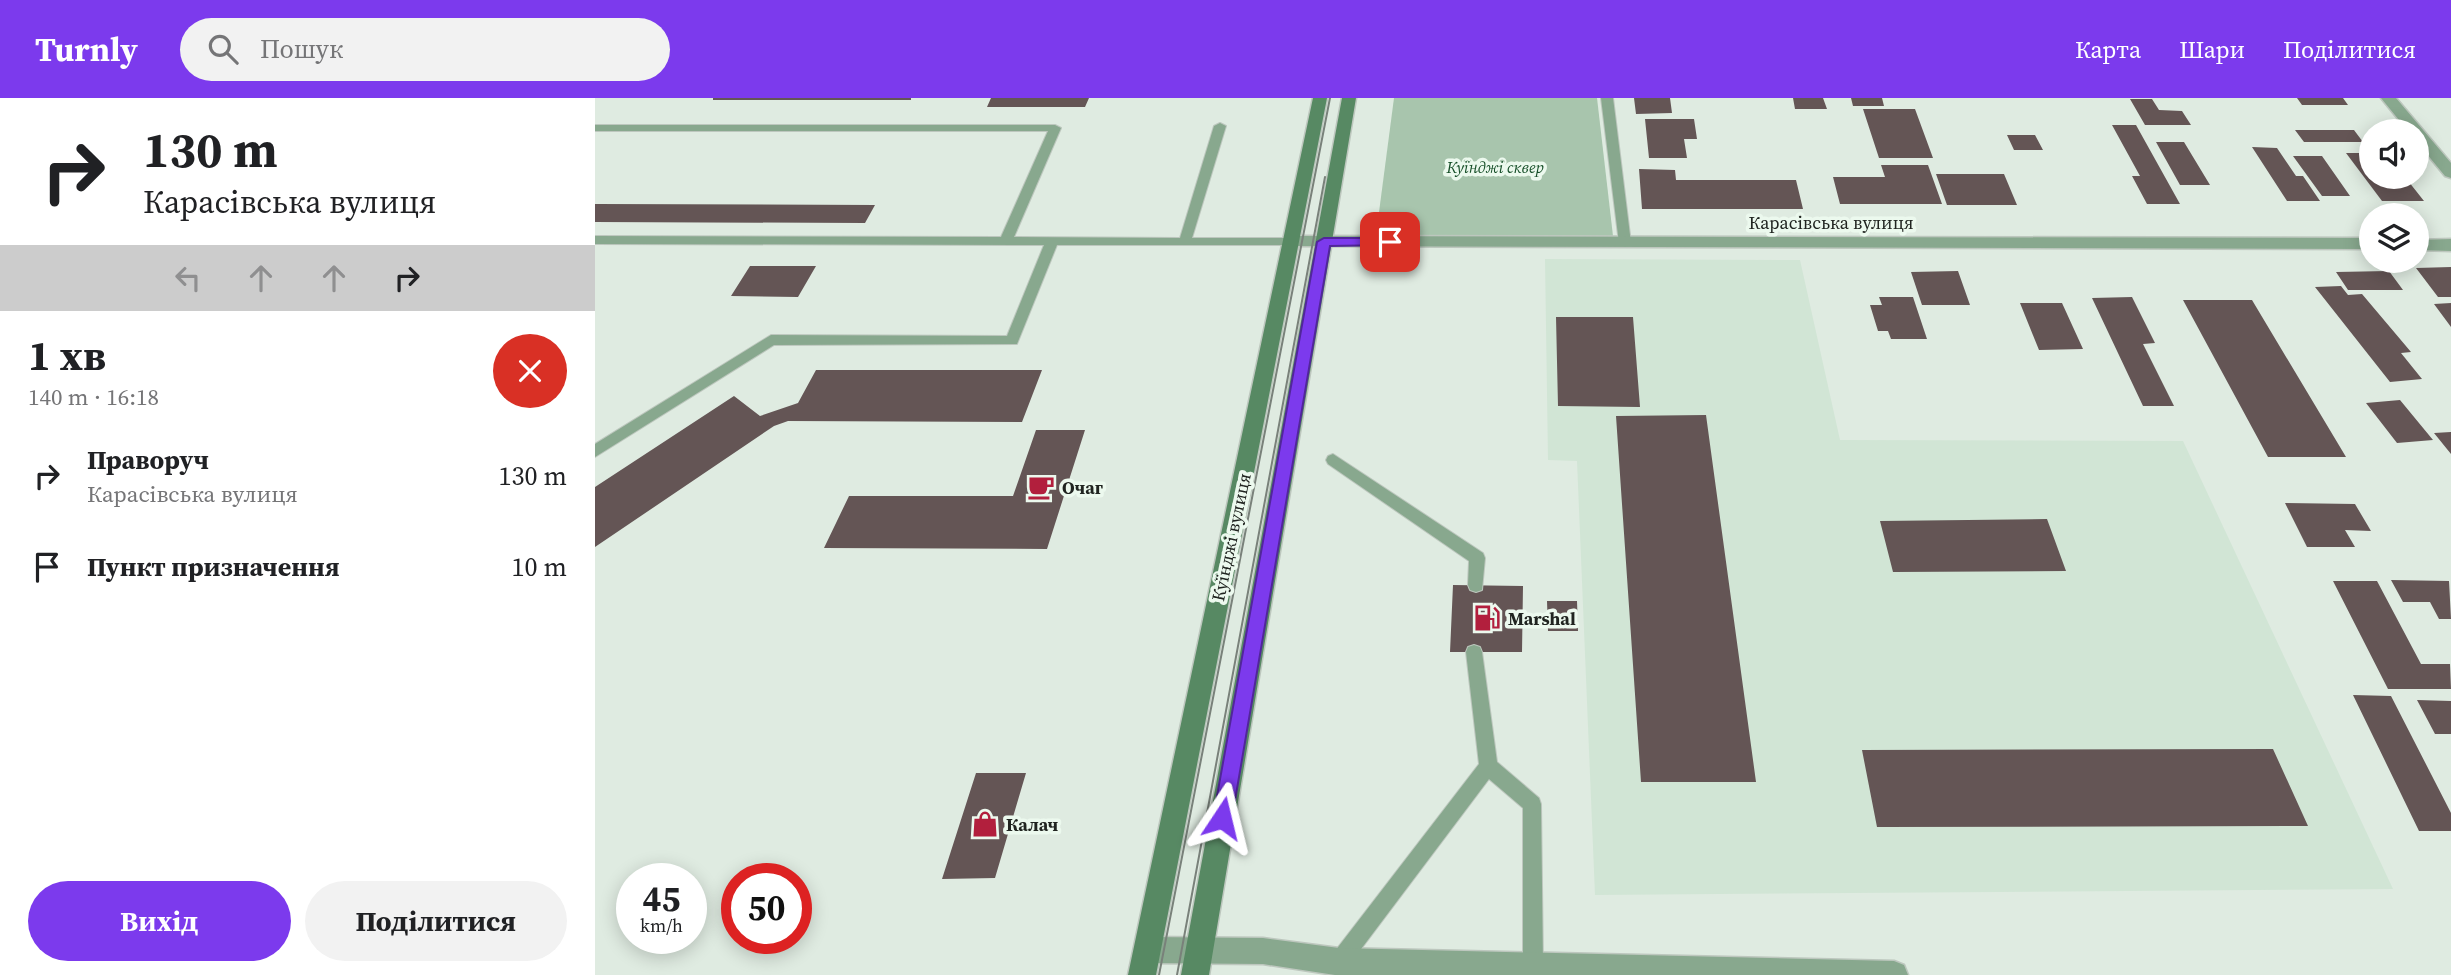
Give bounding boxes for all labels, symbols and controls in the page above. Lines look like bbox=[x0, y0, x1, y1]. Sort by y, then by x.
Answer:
search box bbox=[180, 18, 670, 81]
text: Turnly bbox=[35, 27, 138, 72]
icon: search bbox=[204, 30, 242, 68]
text: Пошук bbox=[260, 31, 343, 67]
text: Карта bbox=[2075, 33, 2141, 66]
text: Шари bbox=[2179, 33, 2245, 66]
text: Поділитися bbox=[2283, 33, 2416, 66]
text: 130 m bbox=[143, 116, 278, 183]
map controls bbox=[2359, 119, 2429, 273]
button: sound bbox=[2359, 119, 2429, 189]
icon: right bbox=[28, 126, 119, 217]
park label: Куїнджі сквер bbox=[1445, 156, 1544, 178]
text: Карасівська вулиця bbox=[143, 180, 436, 224]
button: layers bbox=[2359, 203, 2429, 273]
street label: Карасівська вулиця bbox=[1749, 210, 1913, 235]
pin bbox=[1360, 212, 1420, 272]
icon: arrive bbox=[1371, 223, 1409, 261]
icon: left bbox=[169, 259, 207, 297]
icon: ahead bbox=[242, 259, 280, 297]
icon: ahead bbox=[315, 259, 353, 297]
icon: right bbox=[388, 259, 426, 297]
text: 1 хв bbox=[28, 326, 106, 384]
button: close bbox=[493, 334, 567, 408]
text: 140 m · 16:18 bbox=[28, 381, 159, 413]
text: Праворуч bbox=[87, 442, 209, 478]
icon: right bbox=[28, 457, 66, 495]
text: 130 m bbox=[499, 458, 567, 494]
street label: Куїнджі вулиця bbox=[1205, 471, 1257, 603]
cafe icon: Очаг bbox=[1026, 472, 1056, 502]
place label: Очаг bbox=[1062, 475, 1103, 500]
text: Карасівська вулиця bbox=[87, 478, 298, 510]
icon: arrive bbox=[28, 548, 66, 586]
text: Пункт призначення bbox=[87, 549, 340, 585]
text: 10 m bbox=[512, 549, 567, 585]
fuel station icon: Marshal bbox=[1472, 603, 1502, 633]
place label: Marshal bbox=[1508, 606, 1576, 631]
position arrow bbox=[1185, 781, 1259, 855]
shop icon: Калач bbox=[970, 809, 1000, 839]
place label: Калач bbox=[1006, 812, 1058, 837]
speed limit sign: 50 bbox=[721, 863, 812, 954]
text: 45 bbox=[643, 875, 680, 923]
button: Вихід bbox=[28, 881, 291, 961]
button: Поділитися bbox=[305, 881, 567, 961]
text: km/h bbox=[640, 913, 683, 938]

